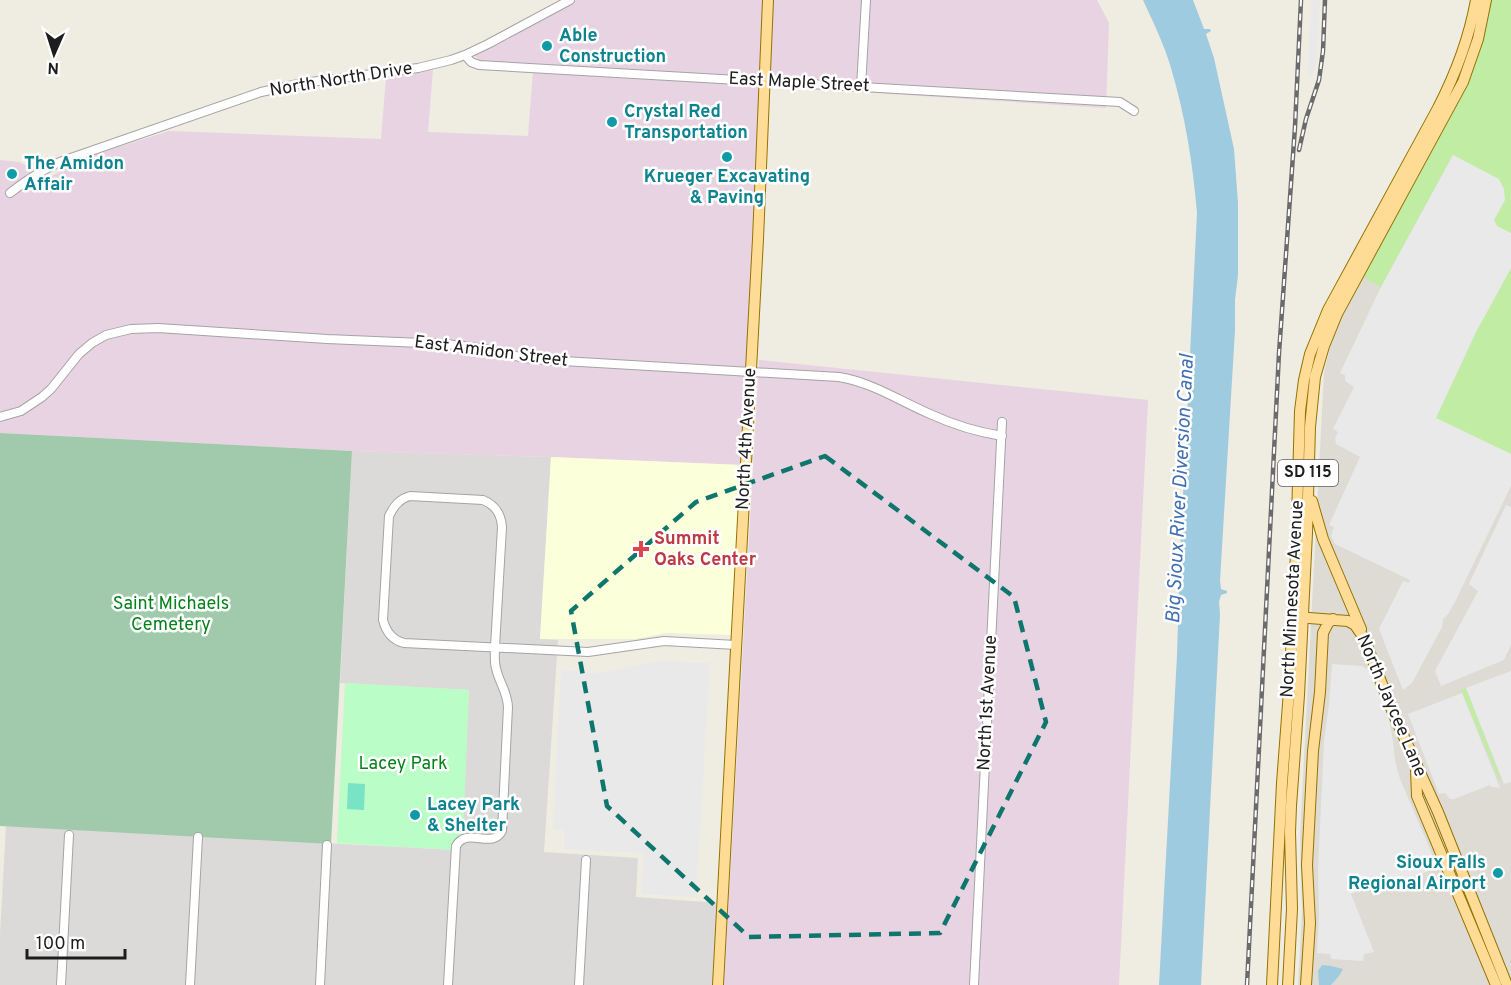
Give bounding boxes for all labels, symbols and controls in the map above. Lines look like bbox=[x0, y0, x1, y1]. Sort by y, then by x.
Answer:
north arrow bbox=[24, 24, 84, 84]
place label: Able Construction bbox=[559, 25, 666, 69]
marker: Able Construction bbox=[540, 39, 554, 53]
text: N bbox=[47, 57, 60, 77]
street label: North North Drive bbox=[268, 57, 414, 103]
street label: East Maple Street bbox=[728, 68, 870, 98]
place label: Crystal Red Transportation bbox=[624, 101, 748, 145]
marker: Crystal Red Transportation bbox=[605, 115, 619, 129]
marker: Krueger Excavating & Paving bbox=[720, 150, 734, 164]
place label: The Amidon Affair bbox=[24, 153, 124, 197]
place label: Krueger Excavating & Paving bbox=[644, 166, 810, 210]
marker: The Amidon Affair bbox=[5, 167, 19, 181]
street label: East Amidon Street bbox=[413, 331, 569, 373]
water label: Big Sioux River Diversion Canal bbox=[1161, 353, 1201, 624]
street label: North 4th Avenue bbox=[732, 367, 762, 511]
road number: SD 115 bbox=[1278, 460, 1338, 486]
street label: North Minnesota Avenue bbox=[1276, 500, 1310, 698]
place label: Summit Oaks Center bbox=[654, 528, 757, 572]
marker: Summit Oaks Center bbox=[632, 540, 650, 558]
park label: Saint Michaels Cemetery bbox=[113, 593, 229, 637]
street label: North Jaycee Lane bbox=[1351, 631, 1431, 781]
street label: North 1st Avenue bbox=[973, 635, 1003, 771]
park label: Lacey Park bbox=[358, 753, 448, 776]
place label: Lacey Park & Shelter bbox=[427, 794, 520, 838]
marker: Lacey Park & Shelter bbox=[408, 808, 422, 822]
place label: Sioux Falls Regional Airport bbox=[1348, 852, 1486, 896]
marker: Sioux Falls Regional Airport bbox=[1491, 866, 1505, 880]
scale bar bbox=[27, 922, 124, 960]
text: 100 m bbox=[36, 933, 85, 956]

